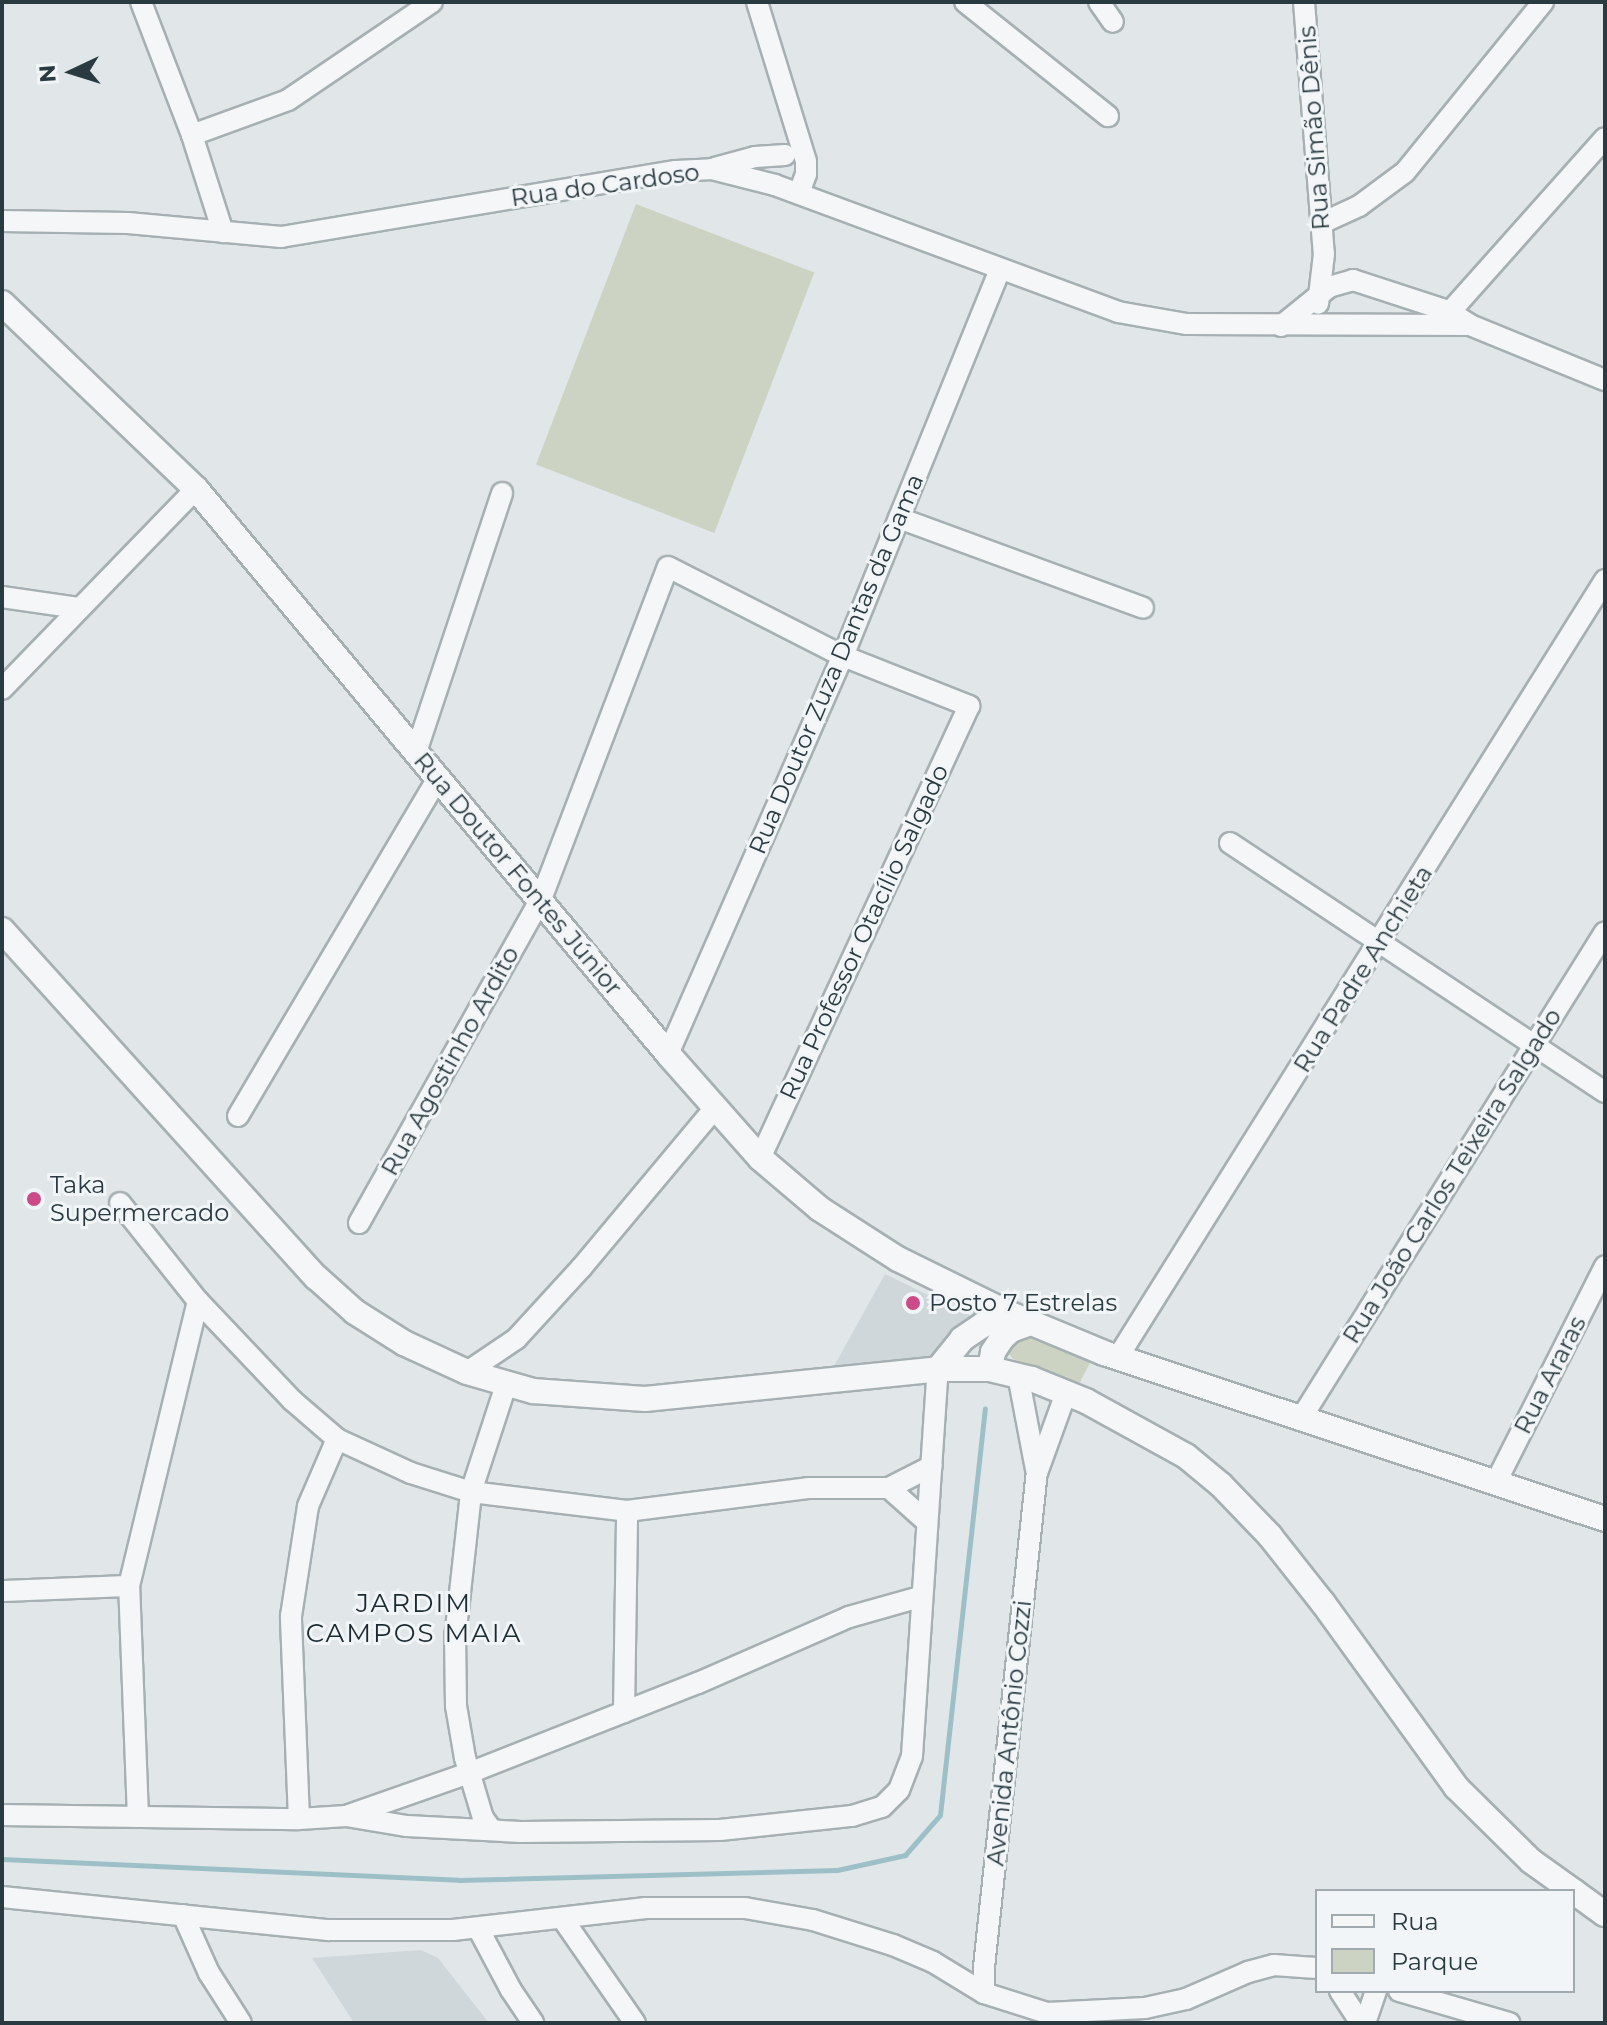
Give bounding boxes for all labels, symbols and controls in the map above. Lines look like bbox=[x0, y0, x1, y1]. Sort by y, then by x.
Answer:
street label: Rua Simão Dênis bbox=[1292, 25, 1336, 231]
north arrow bbox=[32, 32, 112, 112]
text: N bbox=[33, 64, 62, 84]
street label: Rua do Cardoso bbox=[509, 158, 701, 212]
street label: Rua Doutor Zuza Dantas da Gama bbox=[743, 470, 929, 858]
street label: Rua Doutor Fontes Júnior bbox=[408, 747, 628, 1001]
street label: Rua Professor Otacílio Salgado bbox=[773, 760, 955, 1104]
street label: Rua Padre Anchieta bbox=[1288, 860, 1438, 1078]
street label: Rua Agostinho Ardito bbox=[375, 941, 525, 1181]
street label: Rua João Carlos Teixeira Salgado bbox=[1337, 1003, 1567, 1349]
place label: Taka Supermercado bbox=[50, 1171, 229, 1227]
marker: Taka Supermercado bbox=[25, 1190, 43, 1208]
place label: Posto 7 Estrelas bbox=[929, 1289, 1117, 1317]
marker: Posto 7 Estrelas bbox=[904, 1294, 922, 1312]
street label: Rua Araras bbox=[1508, 1311, 1592, 1439]
district label: JARDIM CAMPOS MAIA bbox=[306, 1588, 522, 1650]
street label: Avenida Antônio Cozzi bbox=[981, 1599, 1037, 1867]
legend bbox=[1315, 1889, 1575, 1993]
text: Rua bbox=[1391, 1907, 1439, 1936]
text: Parque bbox=[1391, 1947, 1478, 1976]

